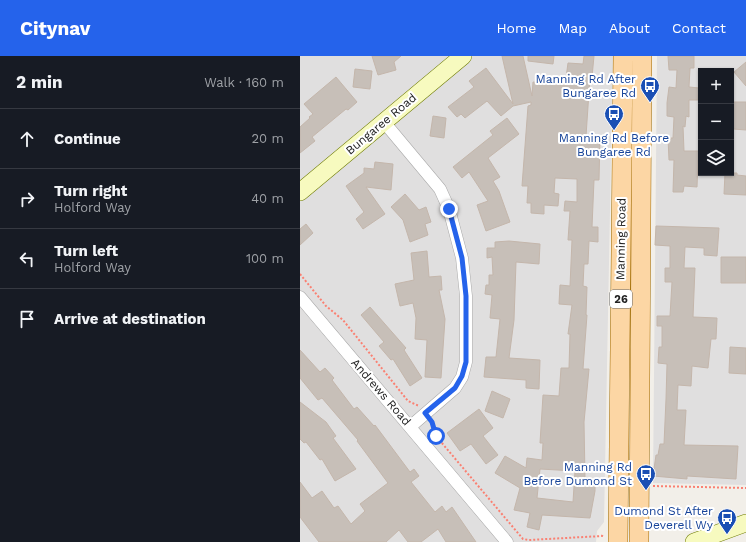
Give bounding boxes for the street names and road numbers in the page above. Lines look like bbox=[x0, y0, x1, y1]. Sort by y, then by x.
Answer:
street label: Bungaree Road bbox=[343, 90, 419, 158]
street label: Manning Road bbox=[613, 198, 629, 280]
road number: 26 bbox=[610, 290, 632, 308]
street label: Andrews Road bbox=[348, 356, 414, 428]

